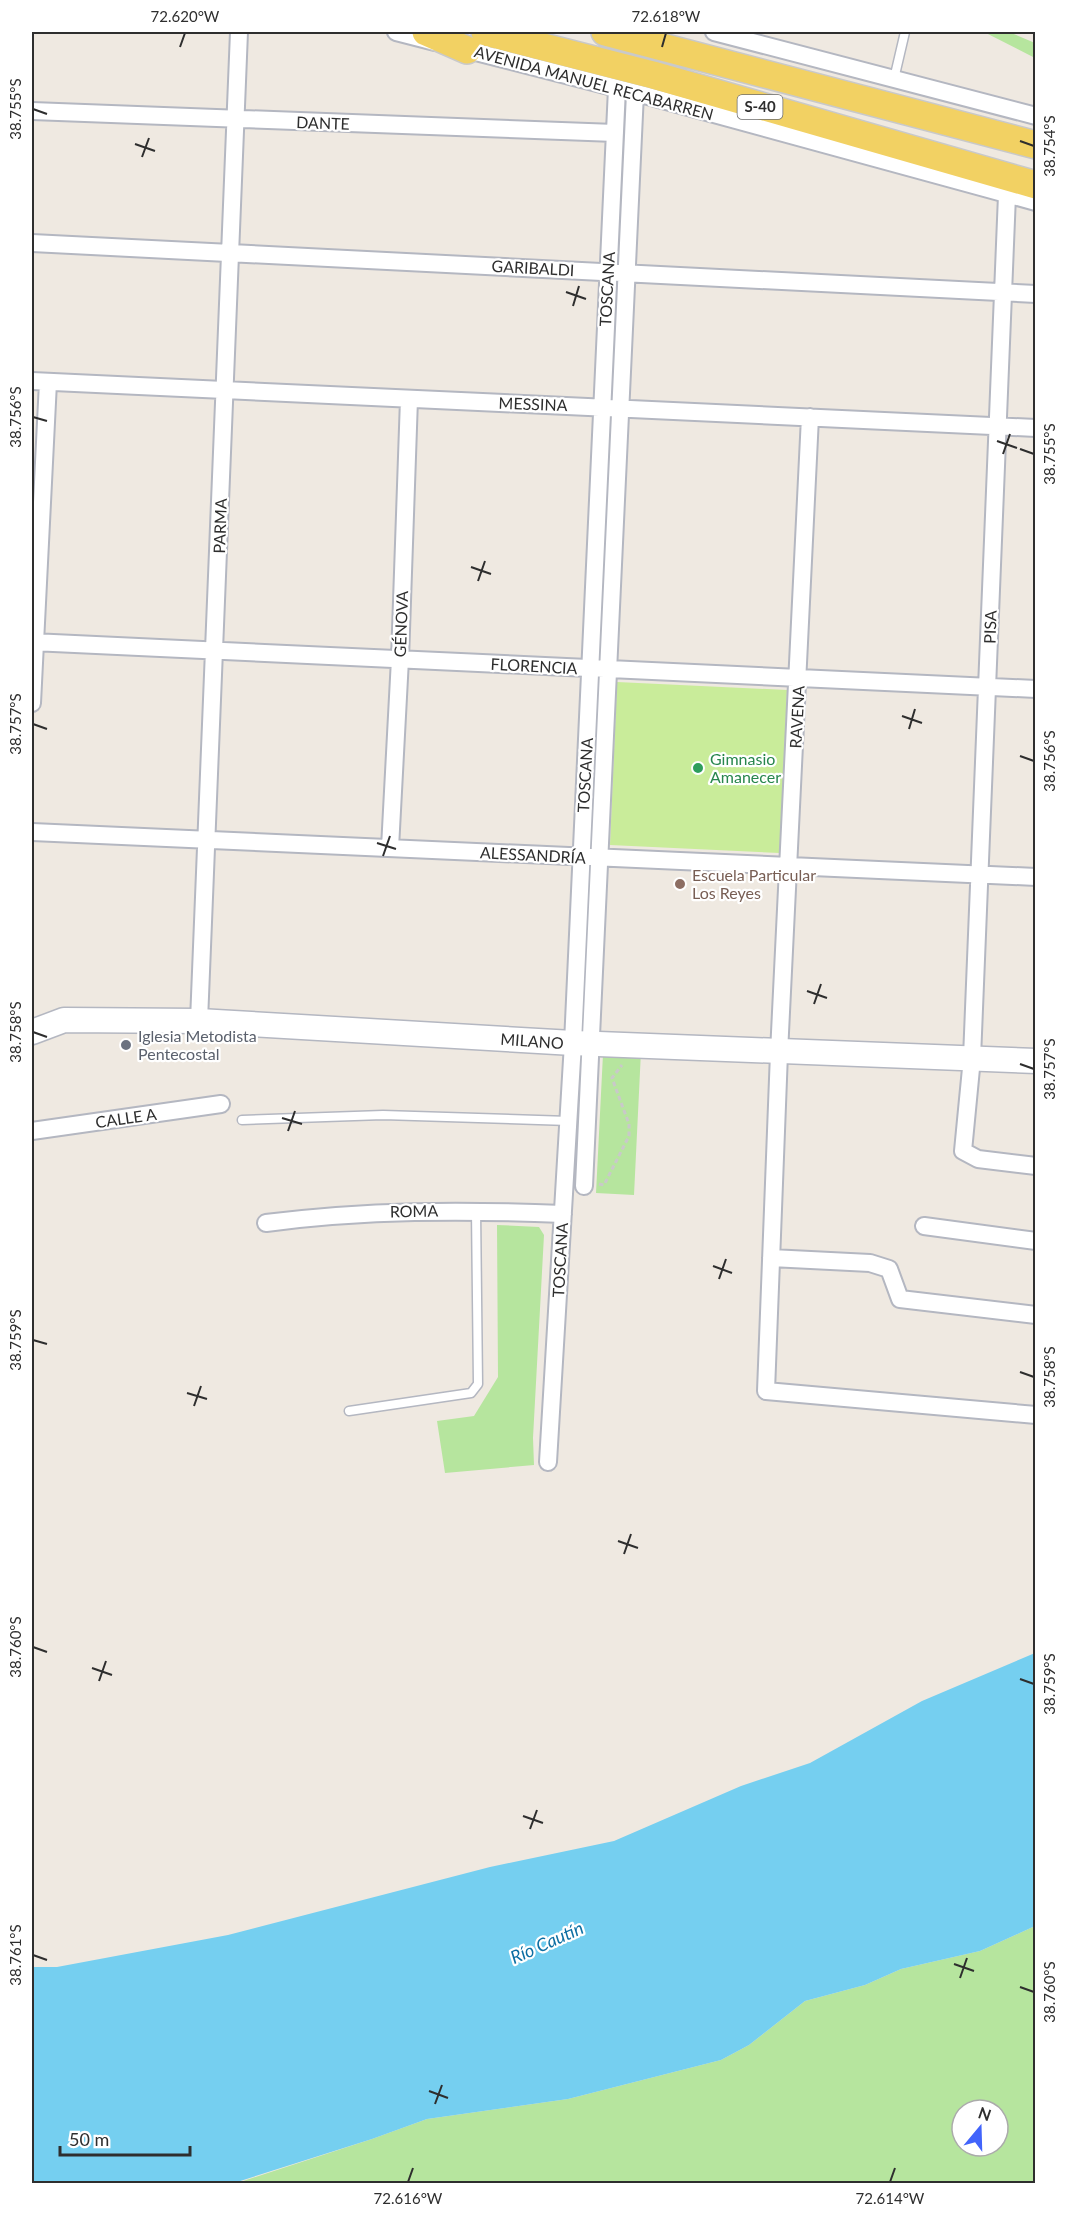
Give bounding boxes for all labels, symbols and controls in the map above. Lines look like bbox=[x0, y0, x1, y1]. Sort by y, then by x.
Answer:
text: 72.620°W bbox=[151, 7, 220, 25]
text: 72.618°W bbox=[632, 7, 701, 25]
street label: AVENIDA MANUEL RECABARREN bbox=[472, 41, 716, 124]
text: 38.755°S bbox=[6, 78, 24, 140]
road number: S-40 bbox=[738, 95, 783, 119]
street label: DANTE bbox=[296, 112, 350, 133]
text: 38.754°S bbox=[1040, 115, 1058, 177]
street label: TOSCANA bbox=[595, 251, 618, 327]
street label: GARIBALDI bbox=[491, 256, 575, 279]
text: 38.756°S bbox=[6, 386, 24, 448]
street label: MESSINA bbox=[498, 393, 568, 414]
text: 38.755°S bbox=[1040, 423, 1058, 485]
street label: PARMA bbox=[209, 498, 230, 554]
street label: GÉNOVA bbox=[390, 590, 411, 658]
street label: PISA bbox=[979, 610, 1000, 644]
street label: FLORENCIA bbox=[490, 654, 578, 677]
street label: RAVENA bbox=[785, 685, 808, 749]
text: 38.757°S bbox=[6, 693, 24, 755]
text: 38.756°S bbox=[1040, 730, 1058, 792]
street label: TOSCANA bbox=[573, 737, 596, 813]
place label: Gimnasio Amanecer bbox=[710, 749, 781, 786]
marker: Gimnasio Amanecer bbox=[691, 761, 705, 775]
street label: ALESSANDRÍA bbox=[480, 842, 587, 867]
place label: Escuela Particular Los Reyes bbox=[692, 865, 816, 902]
marker: Escuela Particular Los Reyes bbox=[673, 877, 687, 891]
text: 38.758°S bbox=[6, 1001, 24, 1063]
place label: Iglesia Metodista Pentecostal bbox=[138, 1026, 257, 1063]
street label: MILANO bbox=[500, 1029, 565, 1052]
marker: Iglesia Metodista Pentecostal bbox=[119, 1038, 133, 1052]
text: 38.757°S bbox=[1040, 1038, 1058, 1100]
street label: CALLE A bbox=[94, 1104, 158, 1131]
street label: ROMA bbox=[390, 1201, 439, 1220]
street label: TOSCANA bbox=[548, 1222, 571, 1298]
text: 38.759°S bbox=[6, 1309, 24, 1371]
text: 38.758°S bbox=[1040, 1346, 1058, 1408]
text: 38.760°S bbox=[6, 1616, 24, 1678]
text: 38.759°S bbox=[1040, 1653, 1058, 1715]
water label: Río Cautín bbox=[507, 1916, 587, 1968]
text: 38.761°S bbox=[6, 1924, 24, 1986]
text: 38.760°S bbox=[1040, 1961, 1058, 2023]
north arrow bbox=[950, 2098, 1010, 2158]
text: N bbox=[976, 2102, 994, 2124]
scale bar bbox=[60, 2119, 190, 2157]
text: 50 m bbox=[69, 2128, 109, 2150]
text: 72.616°W bbox=[374, 2189, 443, 2207]
text: 72.614°W bbox=[856, 2189, 925, 2207]

